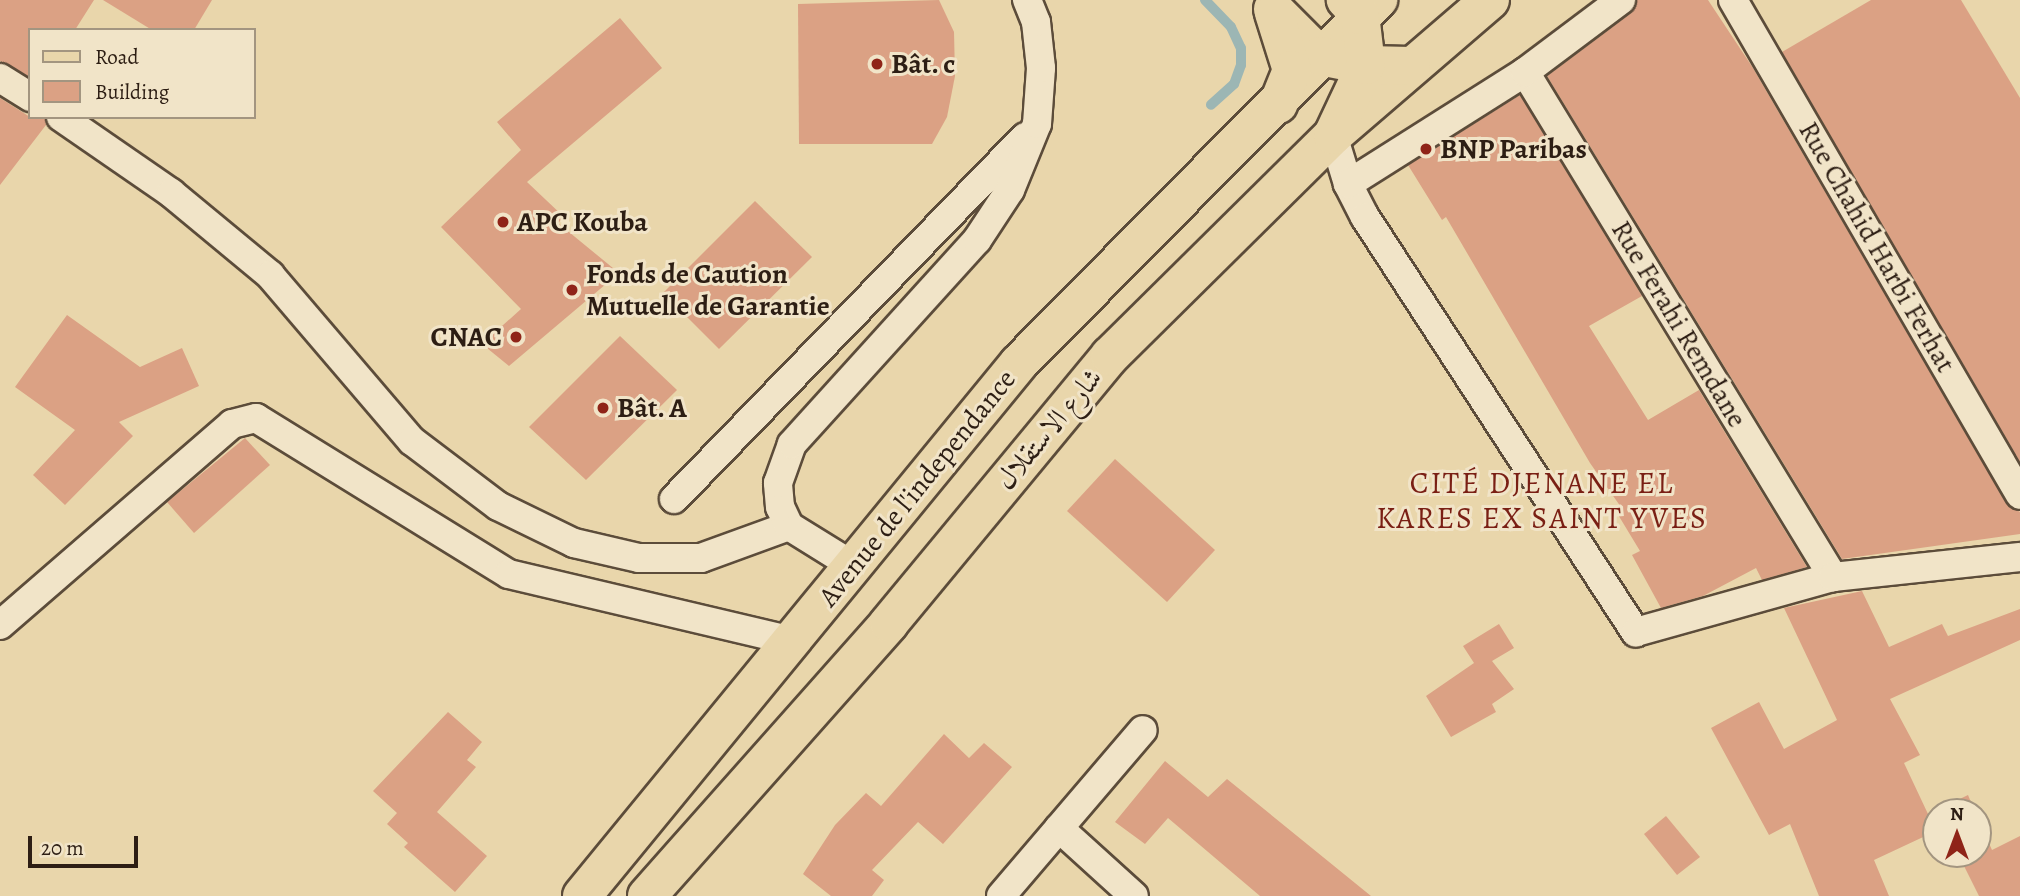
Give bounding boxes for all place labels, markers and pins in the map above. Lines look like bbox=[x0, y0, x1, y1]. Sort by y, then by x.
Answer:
place label: Bât. c bbox=[891, 47, 956, 81]
marker: Bât. c bbox=[869, 56, 885, 72]
place label: BNP Paribas bbox=[1440, 132, 1587, 166]
marker: BNP Paribas bbox=[1418, 141, 1434, 157]
place label: APC Kouba bbox=[517, 205, 648, 239]
marker: APC Kouba bbox=[495, 214, 511, 230]
place label: Fonds de Caution Mutuelle de Garantie bbox=[586, 257, 830, 323]
marker: Fonds de Caution Mutuelle de Garantie bbox=[564, 282, 580, 298]
place label: CNAC bbox=[430, 320, 502, 354]
marker: CNAC bbox=[508, 329, 524, 345]
place label: Bât. A bbox=[617, 391, 687, 425]
marker: Bât. A bbox=[595, 400, 611, 416]

